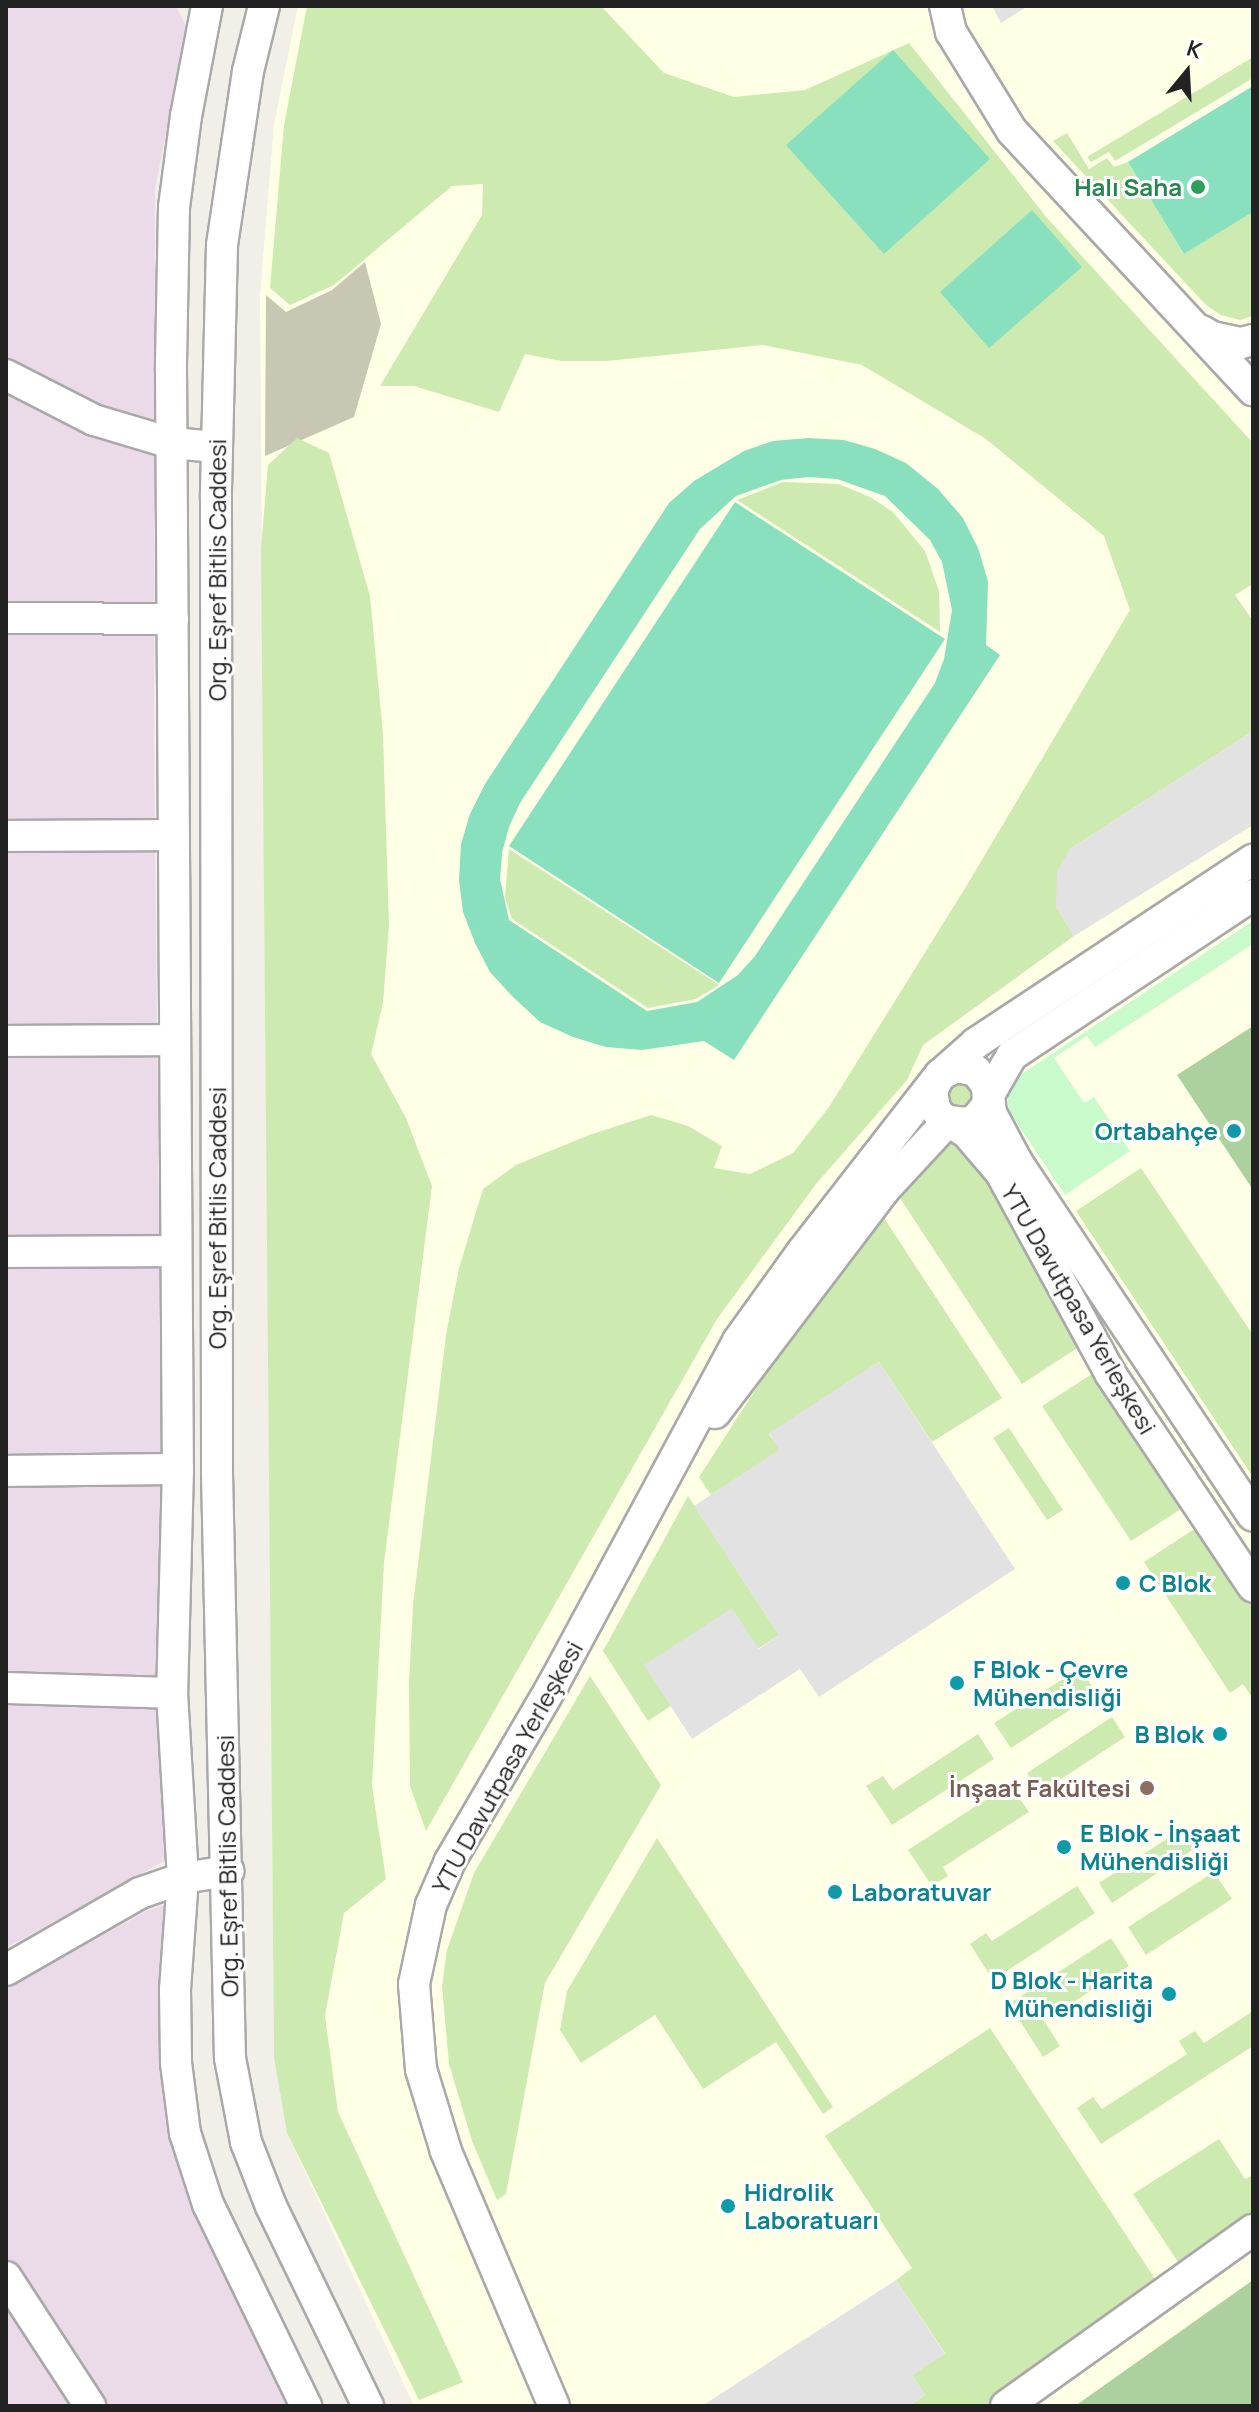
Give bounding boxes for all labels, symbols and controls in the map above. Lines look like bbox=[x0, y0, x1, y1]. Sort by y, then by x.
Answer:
north arrow bbox=[1147, 32, 1227, 112]
text: K bbox=[1183, 33, 1206, 66]
place label: Halı Saha bbox=[1074, 173, 1182, 201]
marker: Halı Saha bbox=[1189, 178, 1207, 196]
street label: Org. Eşref Bitlis Caddesi bbox=[203, 439, 231, 701]
street label: Org. Eşref Bitlis Caddesi bbox=[203, 1087, 231, 1349]
place label: Ortabahçe bbox=[1095, 1117, 1218, 1145]
marker: Ortabahçe bbox=[1225, 1122, 1243, 1140]
street label: YTU Davutpasa Yerleşkesi bbox=[996, 1179, 1162, 1439]
place label: C Blok bbox=[1139, 1569, 1211, 1597]
marker: C Blok bbox=[1114, 1574, 1132, 1592]
street label: YTU Davutpasa Yerleşkesi bbox=[426, 1636, 588, 1898]
place label: F Blok - Çevre Mühendisliği bbox=[973, 1655, 1128, 1711]
marker: F Blok - Çevre Mühendisliği bbox=[948, 1674, 966, 1692]
place label: B Blok bbox=[1134, 1720, 1204, 1748]
marker: B Blok bbox=[1211, 1725, 1229, 1743]
street label: Org. Eşref Bitlis Caddesi bbox=[210, 1735, 244, 1997]
place label: İnşaat Fakültesi bbox=[949, 1774, 1131, 1802]
marker: İnşaat Fakültesi bbox=[1138, 1779, 1156, 1797]
place label: E Blok - İnşaat Mühendisliği bbox=[1080, 1819, 1241, 1875]
marker: E Blok - İnşaat Mühendisliği bbox=[1055, 1838, 1073, 1856]
place label: Laboratuvar bbox=[851, 1878, 992, 1906]
marker: Laboratuvar bbox=[826, 1883, 844, 1901]
place label: D Blok - Harita Mühendisliği bbox=[990, 1966, 1153, 2022]
marker: D Blok - Harita Mühendisliği bbox=[1160, 1985, 1178, 2003]
place label: Hidrolik Laboratuarı bbox=[744, 2178, 879, 2234]
marker: Hidrolik Laboratuarı bbox=[719, 2197, 737, 2215]

